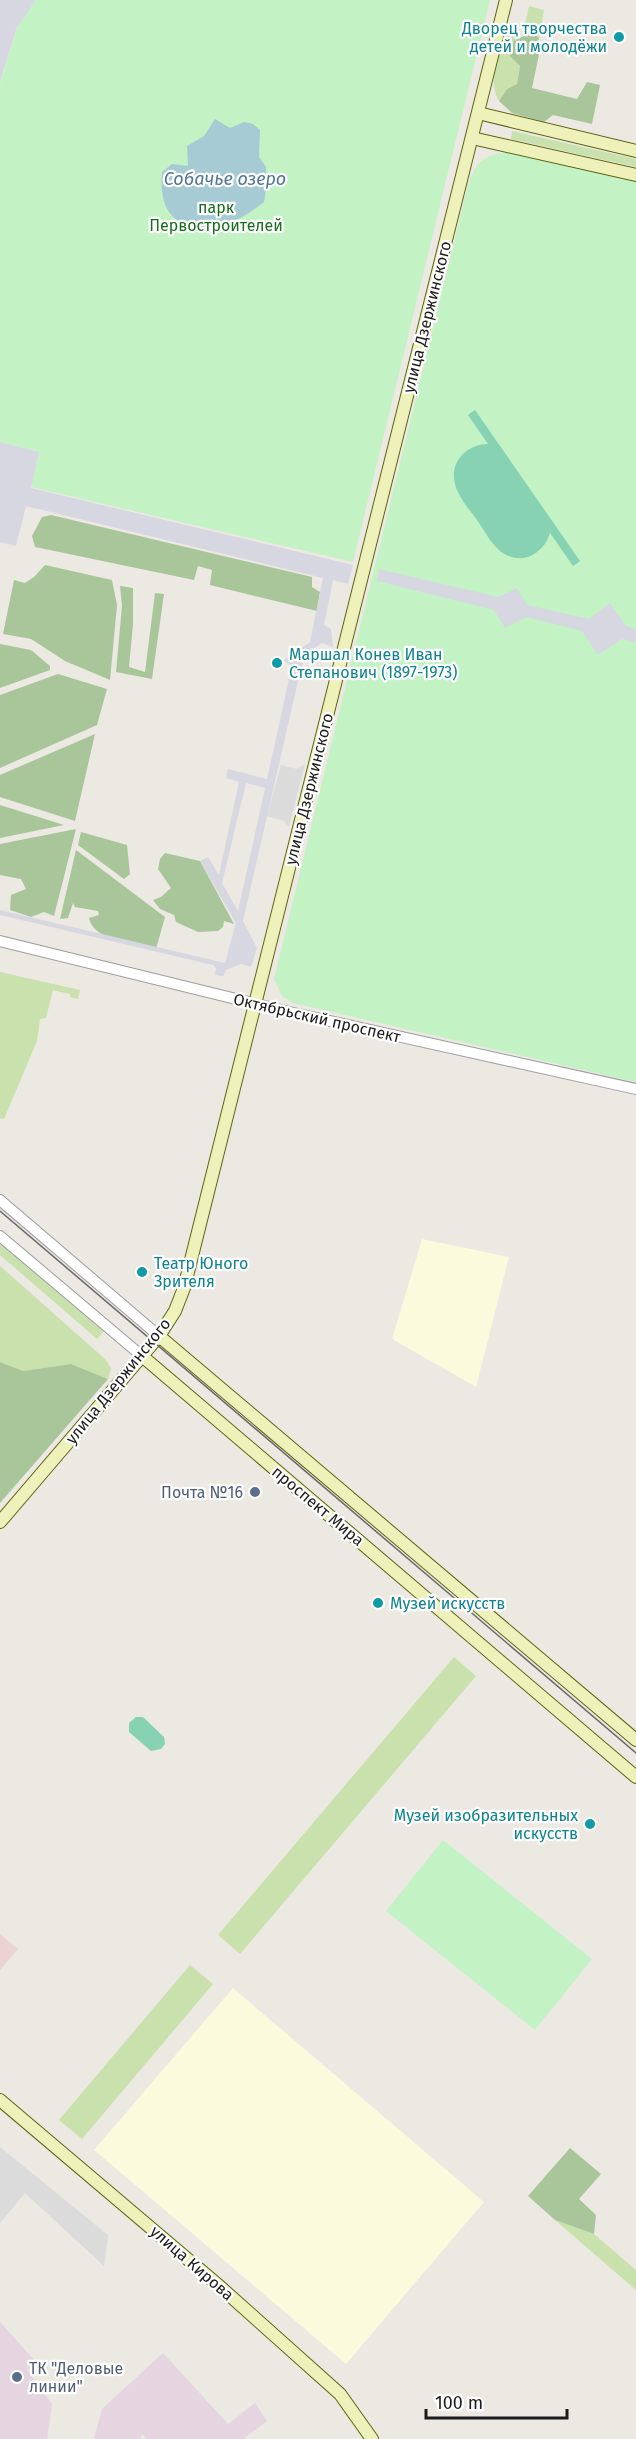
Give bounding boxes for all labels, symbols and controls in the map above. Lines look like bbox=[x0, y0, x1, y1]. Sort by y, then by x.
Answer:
place label: Дворец творчества детей и молодёжи bbox=[461, 19, 607, 56]
marker: Дворец творчества детей и молодёжи bbox=[612, 30, 626, 44]
water label: Собачье озеро bbox=[164, 168, 286, 190]
park label: парк Первостроителей bbox=[149, 198, 283, 235]
street label: улица Дзержинского bbox=[399, 239, 455, 395]
place label: Маршал Конев Иван Степанович (1897-1973) bbox=[289, 645, 458, 682]
marker: Маршал Конев Иван Степанович (1897-1973) bbox=[270, 656, 284, 670]
street label: улица Дзержинского bbox=[281, 711, 337, 867]
street label: Октябрьский проспект bbox=[231, 989, 403, 1047]
place label: Театр Юного Зрителя bbox=[154, 1254, 248, 1291]
marker: Театр Юного Зрителя bbox=[135, 1265, 149, 1279]
street label: улица Дзержинского bbox=[61, 1314, 175, 1448]
street label: проспект Мира bbox=[268, 1462, 368, 1550]
place label: Почта №16 bbox=[161, 1483, 243, 1502]
marker: Почта №16 bbox=[248, 1485, 262, 1499]
place label: Музей искусств bbox=[390, 1594, 505, 1613]
marker: Музей искусств bbox=[371, 1596, 385, 1610]
place label: Музей изобразительных искусств bbox=[394, 1806, 578, 1843]
marker: Музей изобразительных искусств bbox=[583, 1817, 597, 1831]
street label: улица Кирова bbox=[146, 2222, 238, 2304]
place label: ТК "Деловые линии" bbox=[29, 2359, 123, 2396]
marker: ТК "Деловые линии" bbox=[10, 2370, 24, 2384]
scale bar bbox=[426, 2382, 567, 2420]
text: 100 m bbox=[435, 2392, 483, 2414]

